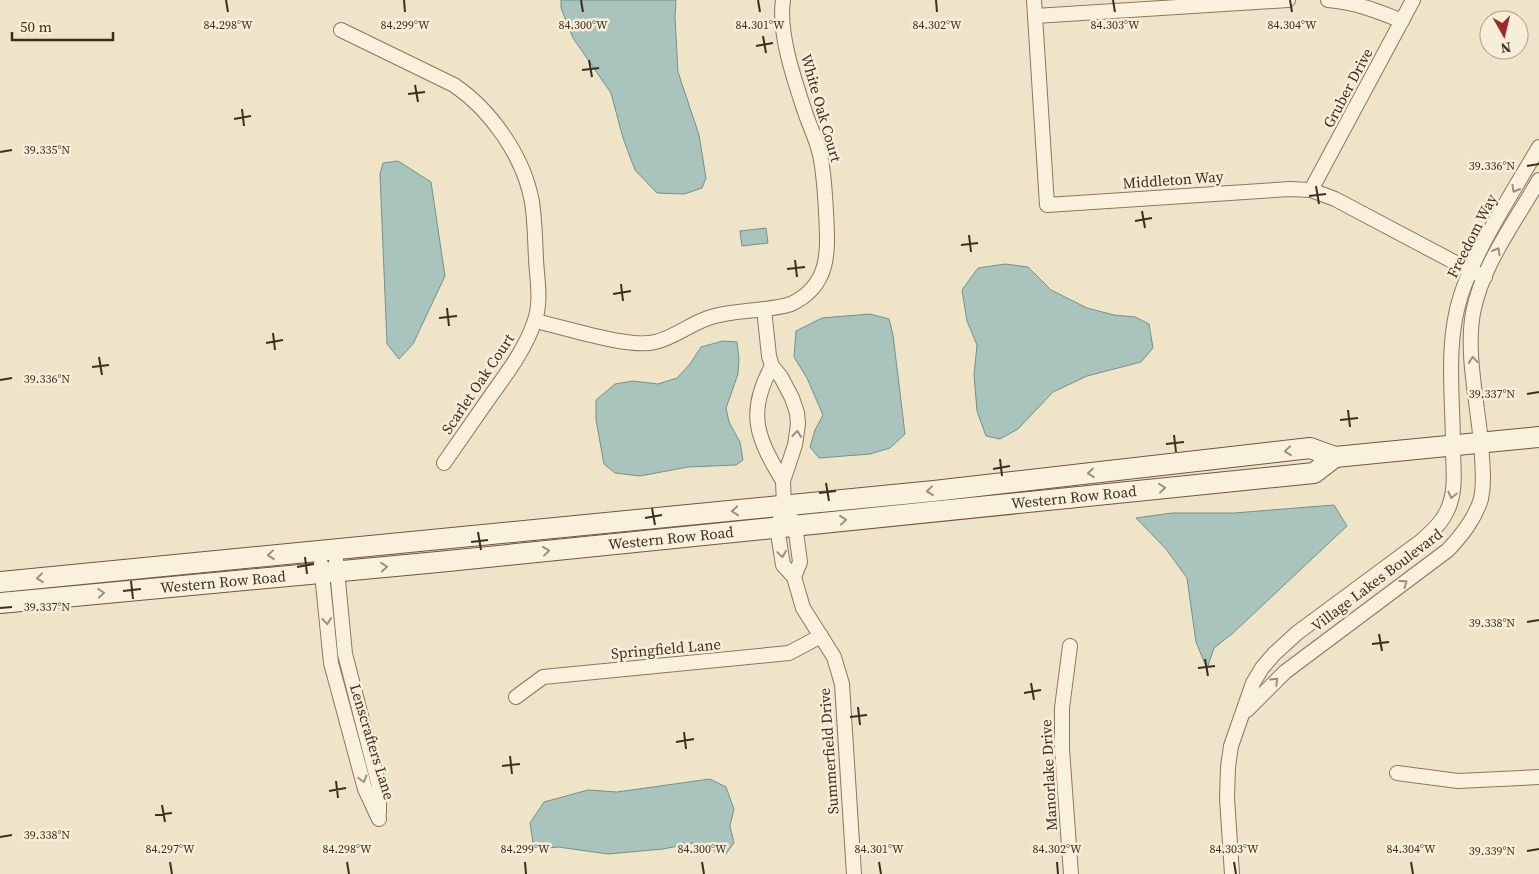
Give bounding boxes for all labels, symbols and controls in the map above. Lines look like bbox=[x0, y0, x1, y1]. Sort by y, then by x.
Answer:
scale bar bbox=[12, 10, 114, 42]
north arrow bbox=[1479, 10, 1529, 60]
text: 50 m bbox=[20, 16, 52, 37]
text: 84.298°W bbox=[203, 17, 253, 33]
text: 84.299°W bbox=[380, 17, 430, 33]
text: 84.300°W bbox=[558, 17, 608, 33]
text: 84.301°W bbox=[735, 17, 785, 33]
text: 84.302°W bbox=[912, 17, 962, 33]
text: 84.303°W bbox=[1090, 17, 1140, 33]
text: 84.304°W bbox=[1267, 17, 1317, 33]
text: N bbox=[1499, 37, 1512, 58]
street label: Gruber Drive bbox=[1318, 44, 1378, 131]
street label: White Oak Court bbox=[796, 51, 847, 165]
text: 39.335°N bbox=[24, 142, 70, 158]
text: 39.336°N bbox=[1469, 158, 1515, 174]
street label: Middleton Way bbox=[1122, 165, 1224, 193]
one-way arrow bbox=[1511, 184, 1521, 193]
street label: Freedom Way bbox=[1441, 190, 1502, 281]
one-way arrow bbox=[1491, 248, 1501, 257]
street label: Scarlet Oak Court bbox=[436, 329, 519, 438]
one-way arrow bbox=[1467, 356, 1478, 364]
text: 39.336°N bbox=[24, 371, 70, 387]
text: 39.337°N bbox=[1469, 386, 1515, 402]
one-way arrow bbox=[791, 430, 802, 438]
one-way arrow bbox=[1283, 445, 1291, 456]
one-way arrow bbox=[1087, 467, 1095, 478]
street label: Western Row Road bbox=[1010, 480, 1138, 514]
one-way arrow bbox=[1158, 483, 1166, 494]
one-way arrow bbox=[926, 486, 934, 497]
one-way arrow bbox=[1447, 490, 1458, 499]
one-way arrow bbox=[731, 505, 739, 516]
one-way arrow bbox=[840, 515, 848, 526]
street label: Western Row Road bbox=[607, 521, 735, 555]
street label: Village Lakes Boulevard bbox=[1307, 523, 1447, 636]
one-way arrow bbox=[542, 546, 550, 557]
one-way arrow bbox=[267, 550, 275, 561]
one-way arrow bbox=[776, 550, 786, 558]
one-way arrow bbox=[380, 561, 388, 572]
street label: Western Row Road bbox=[159, 565, 287, 598]
one-way arrow bbox=[35, 572, 43, 583]
one-way arrow bbox=[1399, 580, 1408, 589]
one-way arrow bbox=[97, 588, 105, 599]
text: 39.337°N bbox=[24, 599, 70, 615]
text: 39.338°N bbox=[1469, 615, 1515, 631]
one-way arrow bbox=[321, 618, 332, 626]
street label: Springfield Lane bbox=[610, 633, 722, 664]
one-way arrow bbox=[1269, 678, 1278, 687]
street label: Lenscrafters Lane bbox=[345, 681, 400, 803]
street label: Summerfield Drive bbox=[814, 687, 843, 815]
street label: Manorlake Drive bbox=[1035, 718, 1062, 831]
one-way arrow bbox=[357, 775, 368, 784]
text: 39.338°N bbox=[24, 827, 70, 843]
text: 84.297°W bbox=[145, 841, 195, 857]
text: 84.298°W bbox=[322, 841, 372, 857]
text: 84.299°W bbox=[500, 841, 550, 857]
text: 84.300°W bbox=[677, 841, 727, 857]
text: 84.301°W bbox=[854, 841, 904, 857]
text: 84.302°W bbox=[1032, 841, 1082, 857]
text: 84.303°W bbox=[1209, 841, 1259, 857]
text: 84.304°W bbox=[1386, 841, 1436, 857]
text: 39.339°N bbox=[1469, 843, 1515, 859]

